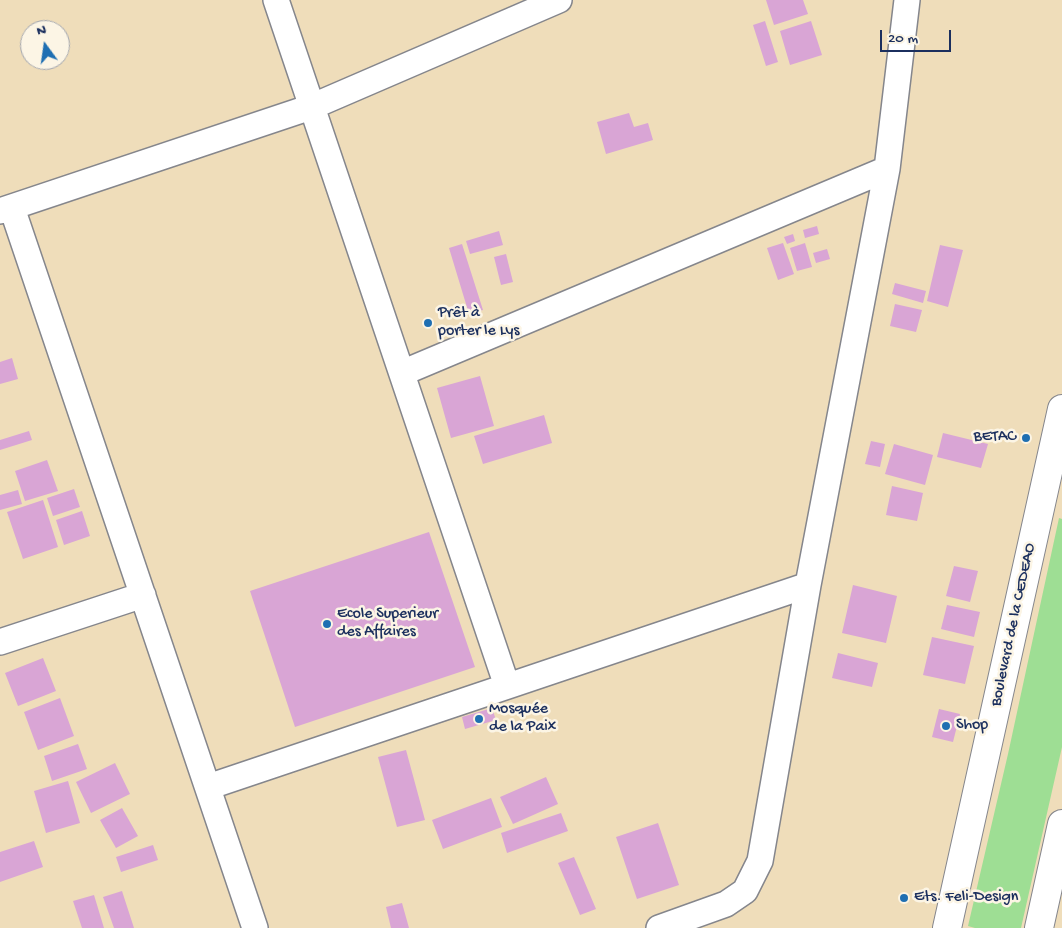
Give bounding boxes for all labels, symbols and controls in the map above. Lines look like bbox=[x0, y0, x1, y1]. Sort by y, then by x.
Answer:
north arrow bbox=[20, 20, 70, 70]
scale bar bbox=[882, 20, 953, 52]
text: N bbox=[35, 22, 48, 40]
text: 20 m bbox=[888, 30, 918, 48]
place label: Prêt à porter le Lys bbox=[438, 304, 519, 342]
marker: Prêt à porter le Lys bbox=[422, 317, 434, 329]
place label: BETAC bbox=[974, 428, 1016, 448]
marker: BETAC bbox=[1020, 432, 1032, 444]
street label: Boulevard de la CEDEAO bbox=[987, 542, 1041, 708]
place label: Ecole Superieur des Affaires bbox=[337, 605, 438, 643]
marker: Ecole Superieur des Affaires bbox=[321, 618, 333, 630]
place label: Mosquée de la Paix bbox=[489, 700, 556, 738]
marker: Mosquée de la Paix bbox=[473, 713, 485, 725]
place label: Shop bbox=[956, 716, 988, 736]
marker: Shop bbox=[940, 720, 952, 732]
place label: Ets. Feli-Design bbox=[914, 888, 1018, 908]
marker: Ets. Feli-Design bbox=[898, 892, 910, 904]

